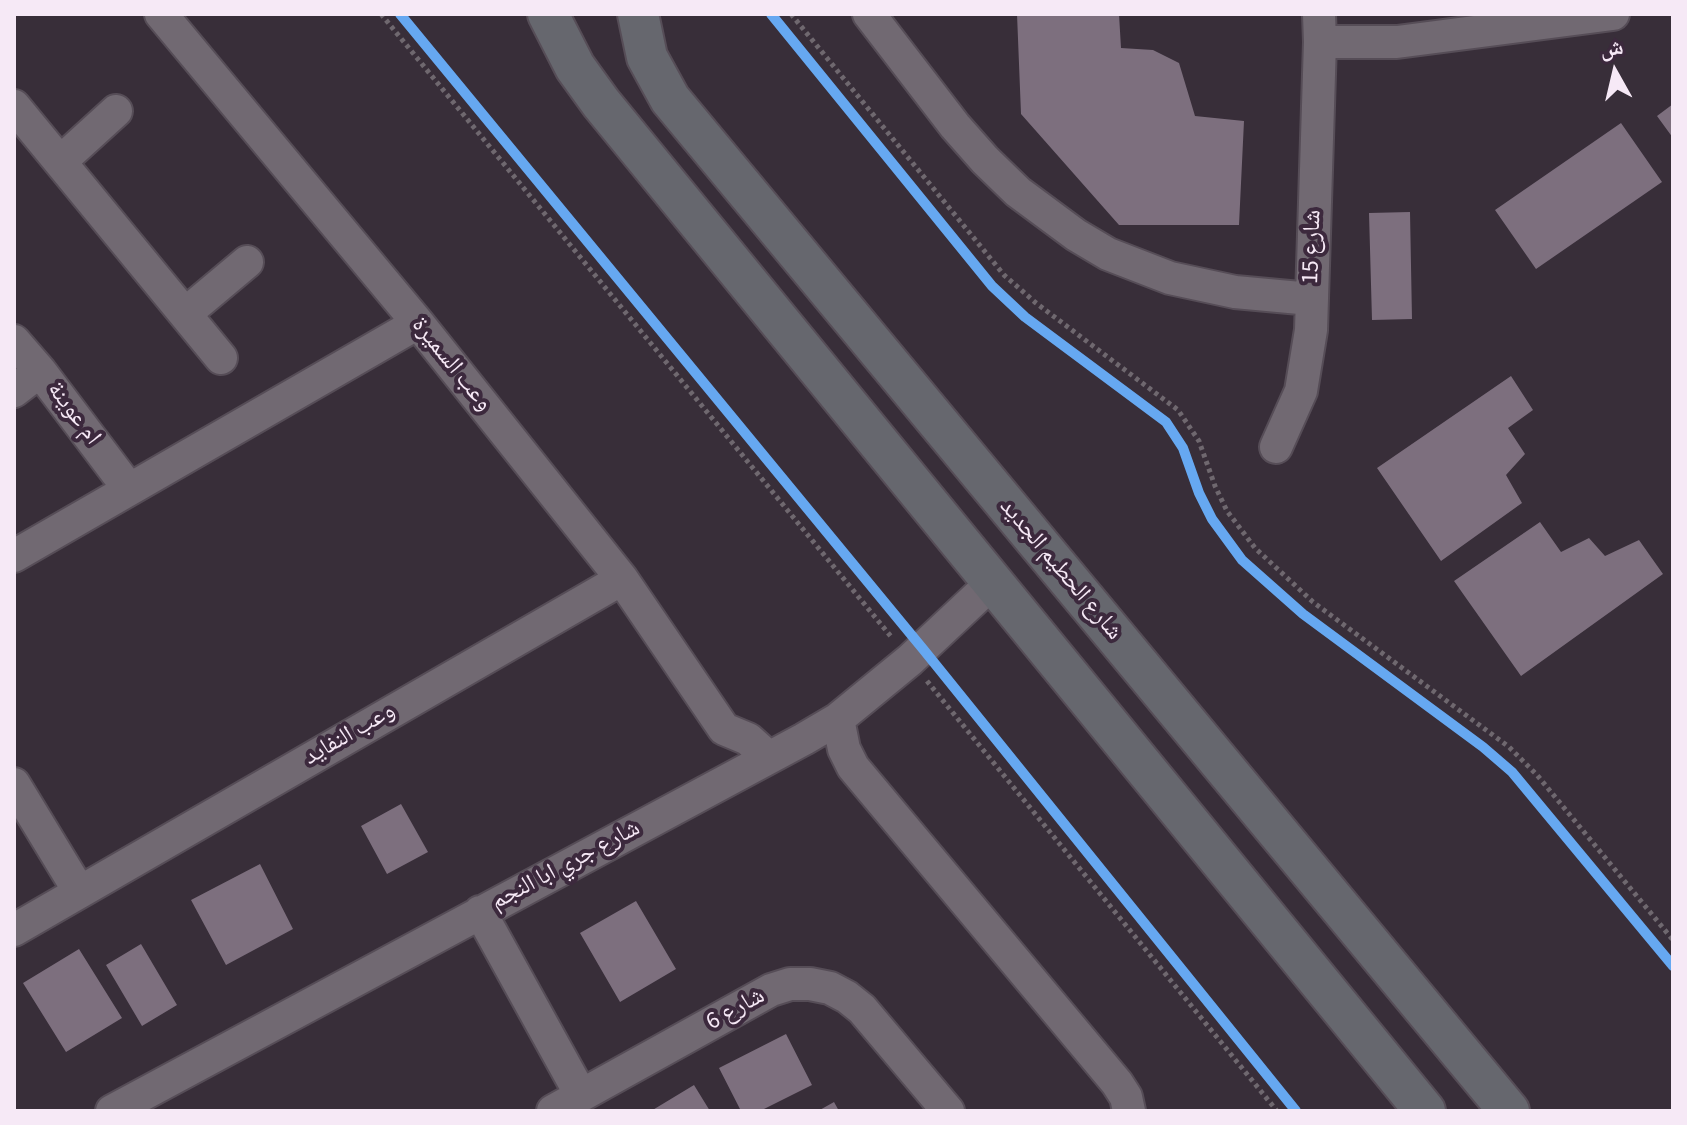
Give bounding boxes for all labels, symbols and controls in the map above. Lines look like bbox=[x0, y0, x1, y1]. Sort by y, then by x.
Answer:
text: ش bbox=[1598, 31, 1625, 66]
north arrow bbox=[1575, 32, 1655, 112]
street label: شارع 15 bbox=[1297, 209, 1329, 285]
street label: وعب السميرة bbox=[404, 312, 498, 418]
street label: ام عوينة bbox=[40, 377, 106, 451]
street label: شارع الحطيم الجديد bbox=[992, 493, 1128, 647]
street label: وعب النفايد bbox=[299, 697, 401, 773]
street label: شارع جري ابا النجم bbox=[487, 815, 645, 917]
street label: شارع 6 bbox=[702, 982, 770, 1038]

